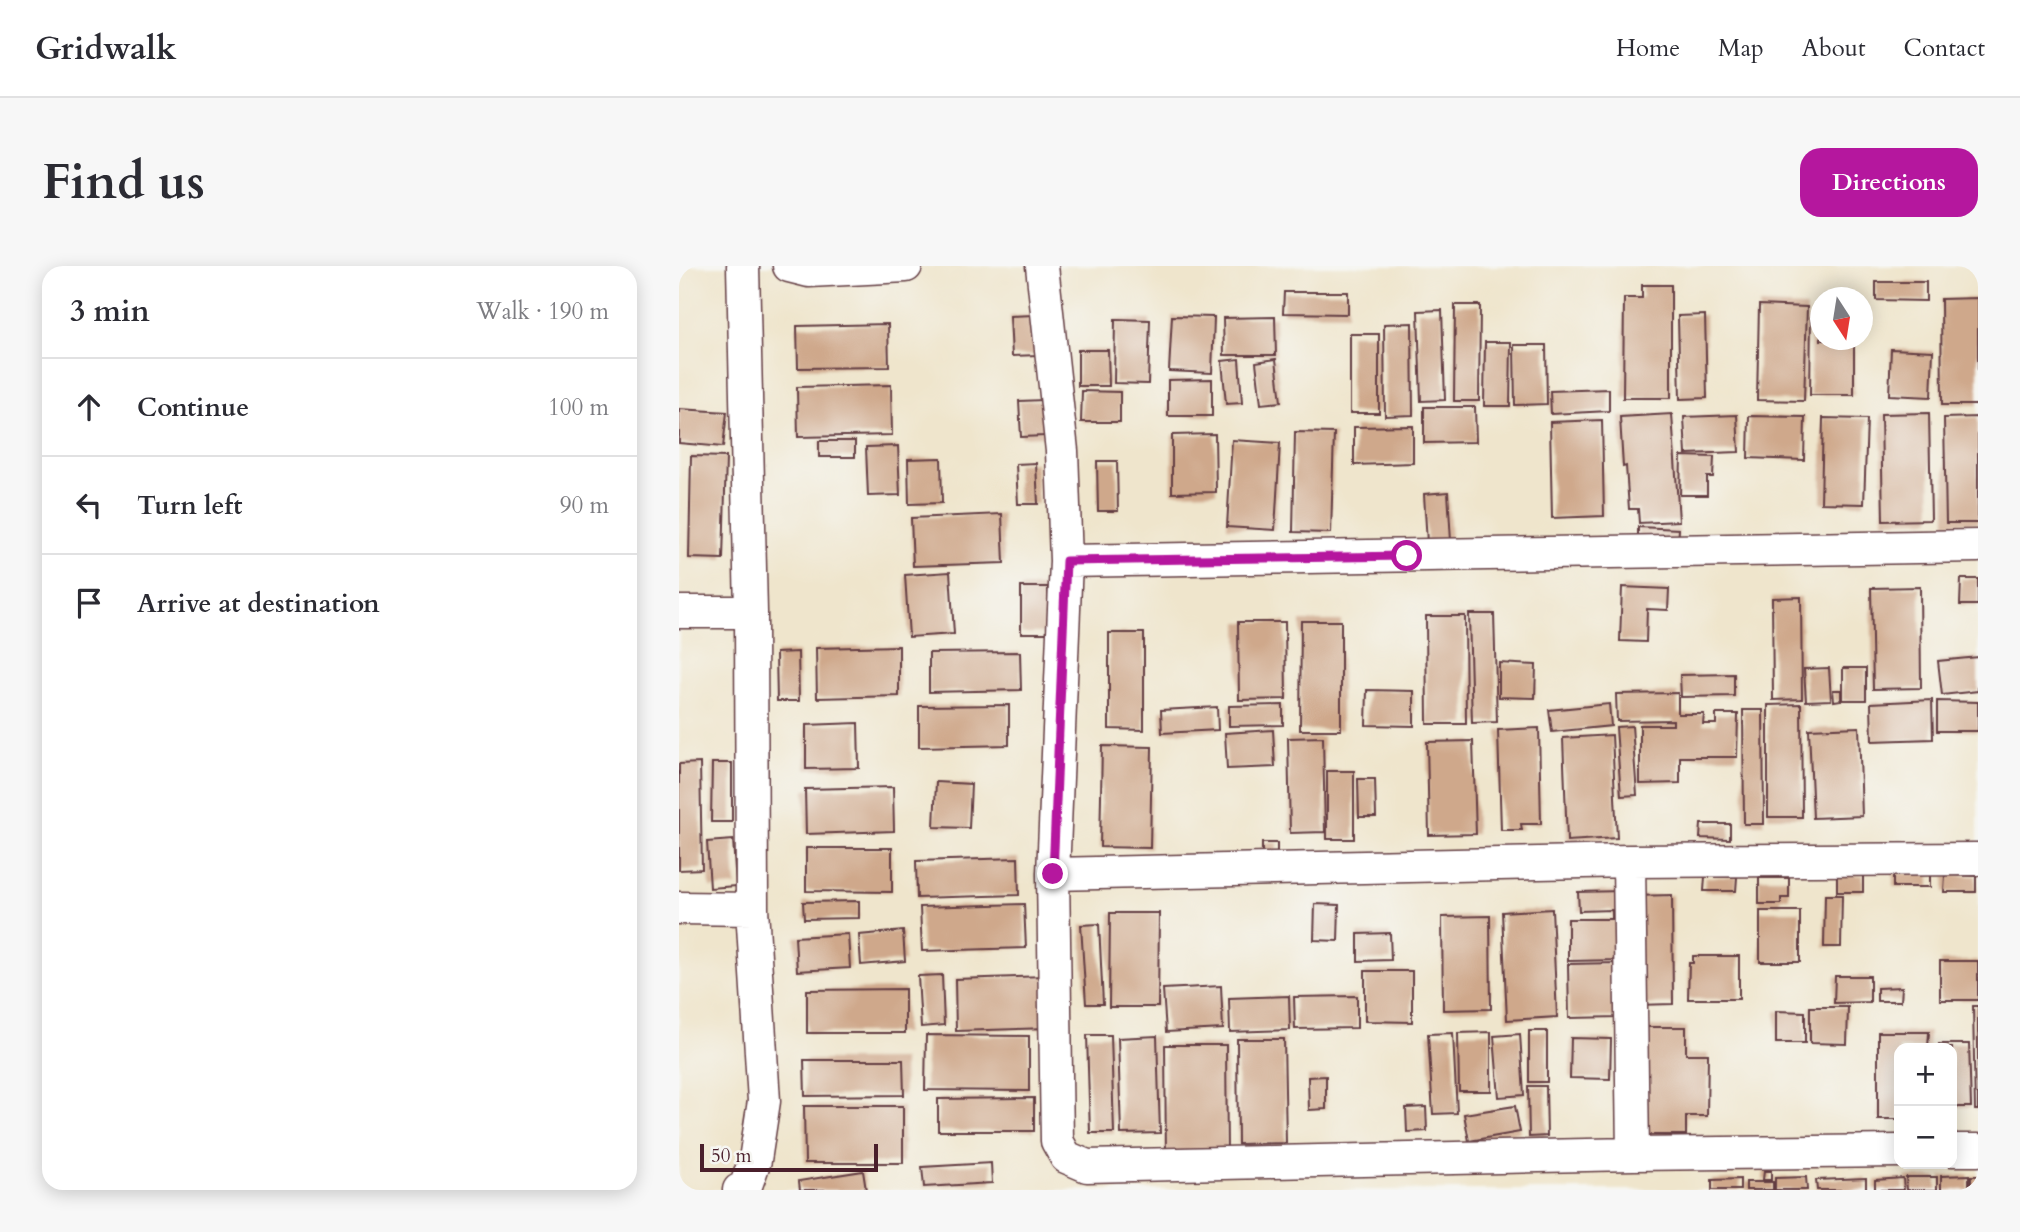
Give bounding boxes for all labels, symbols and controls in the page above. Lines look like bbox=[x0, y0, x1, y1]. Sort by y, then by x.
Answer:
text: Gridwalk bbox=[35, 26, 177, 71]
text: Home bbox=[1616, 32, 1680, 65]
text: Map bbox=[1718, 32, 1764, 65]
text: About bbox=[1802, 32, 1866, 65]
text: Contact bbox=[1904, 32, 1985, 65]
button: Directions bbox=[1800, 148, 1978, 217]
text: Find us bbox=[42, 149, 205, 216]
north arrow bbox=[1810, 287, 1873, 350]
text: 3 min bbox=[70, 291, 150, 332]
text: Walk · 190 m bbox=[476, 296, 609, 327]
icon: ahead bbox=[70, 388, 108, 426]
text: Continue bbox=[137, 390, 249, 425]
text: 100 m bbox=[548, 392, 609, 423]
icon: left bbox=[70, 486, 108, 524]
text: Turn left bbox=[137, 488, 242, 523]
text: 90 m bbox=[560, 490, 609, 521]
route start bbox=[1391, 540, 1422, 571]
icon: arrive bbox=[70, 584, 108, 622]
text: Arrive at destination bbox=[137, 586, 380, 621]
route end bbox=[1037, 858, 1068, 889]
map controls bbox=[1894, 1043, 1957, 1169]
button: + bbox=[1894, 1043, 1957, 1106]
button: − bbox=[1894, 1106, 1957, 1169]
scale bar bbox=[700, 1141, 879, 1173]
text: 50 m bbox=[711, 1143, 752, 1169]

